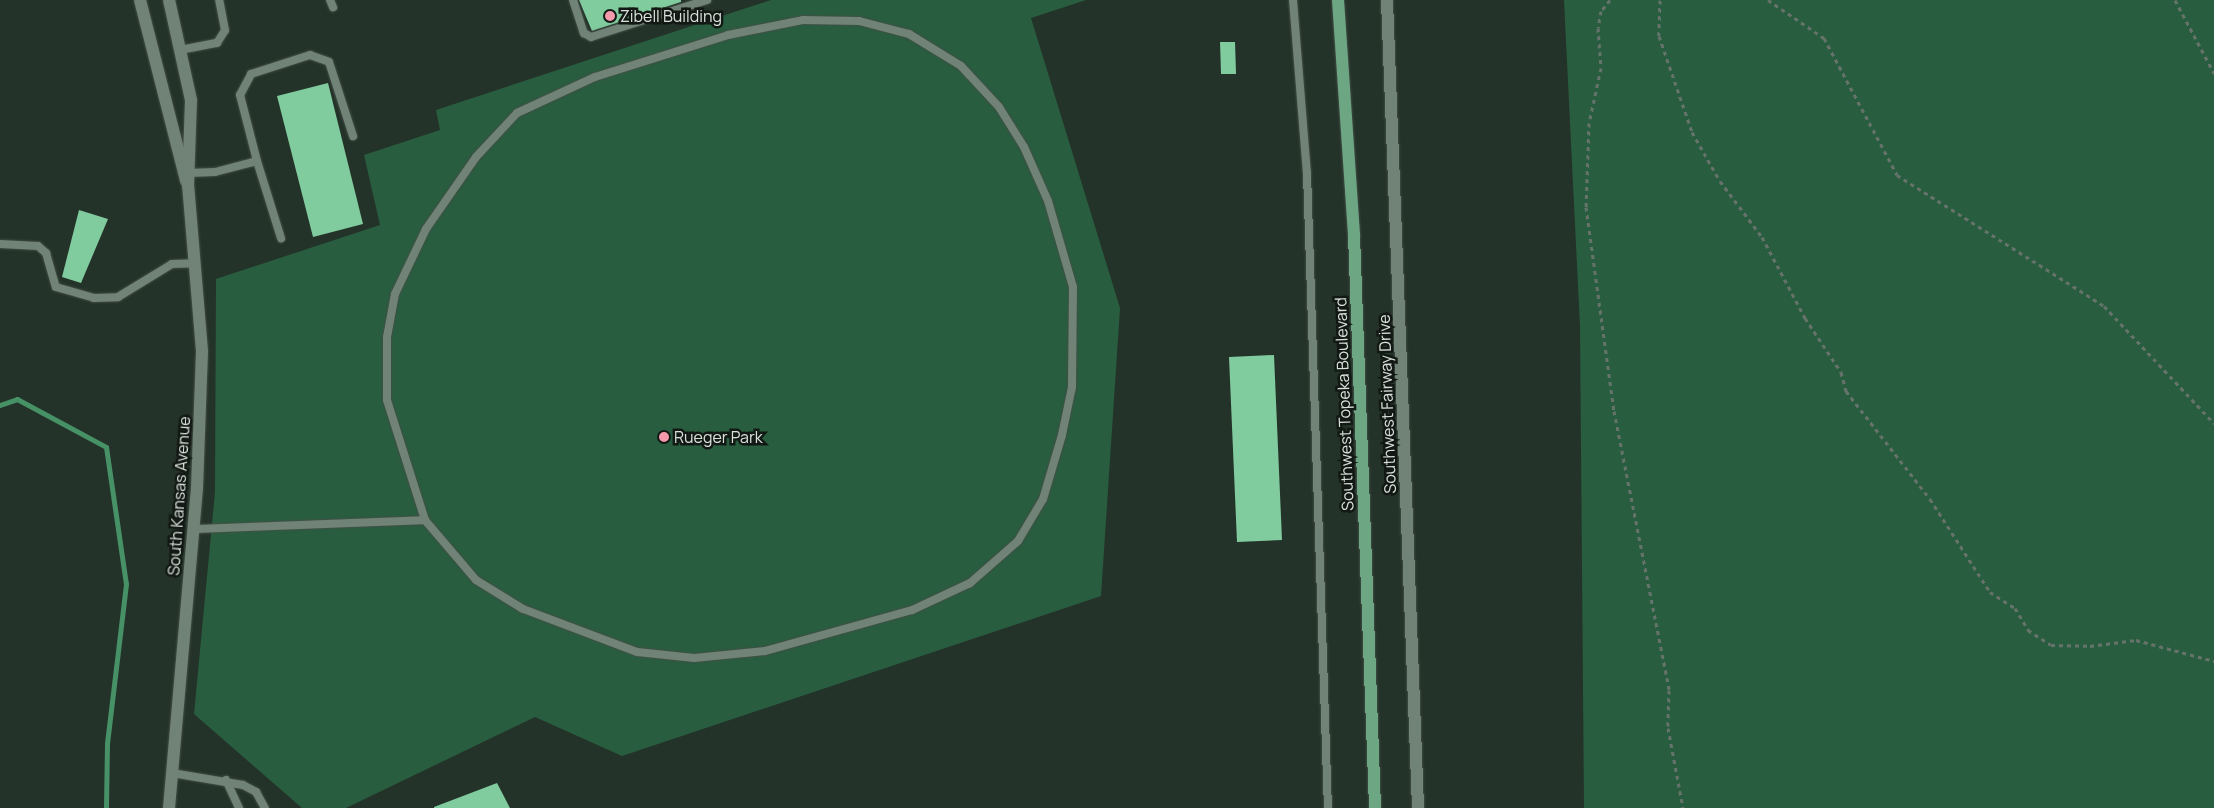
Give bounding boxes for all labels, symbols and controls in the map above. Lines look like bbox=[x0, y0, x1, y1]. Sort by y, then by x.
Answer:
place label: Zibell Building bbox=[620, 6, 722, 26]
marker: Zibell Building bbox=[604, 10, 616, 22]
street label: Southwest Topeka Boulevard bbox=[1331, 297, 1357, 511]
street label: Southwest Fairway Drive bbox=[1374, 314, 1400, 494]
street label: South Kansas Avenue bbox=[164, 416, 194, 576]
place label: Rueger Park bbox=[674, 427, 763, 447]
marker: Rueger Park bbox=[658, 431, 670, 443]

